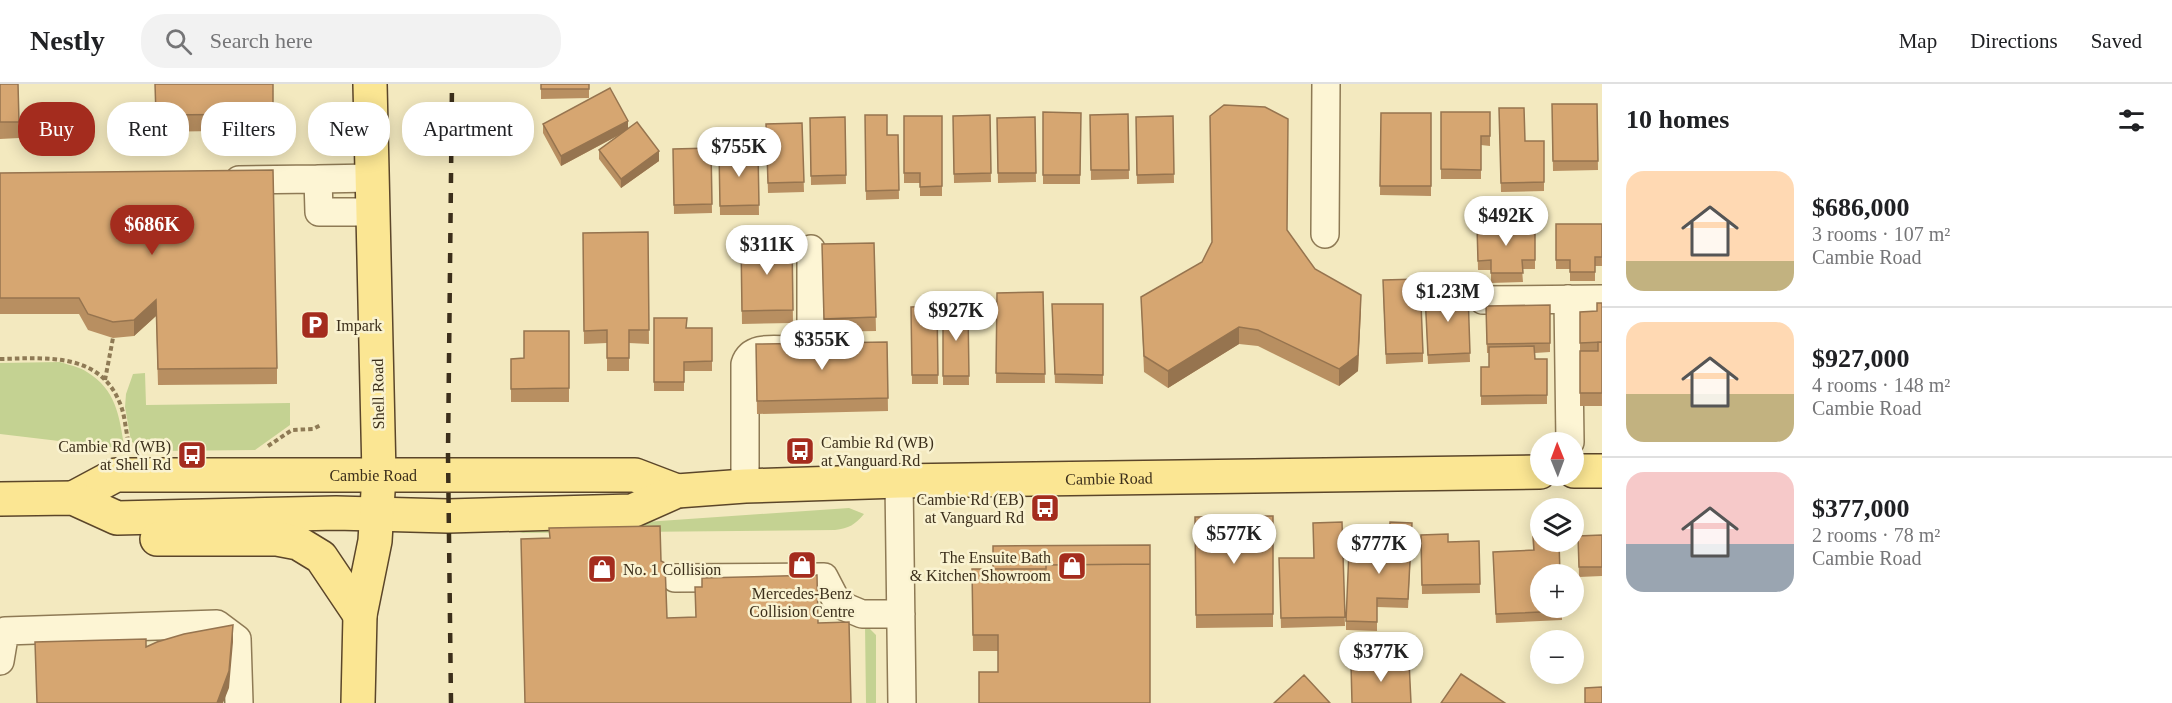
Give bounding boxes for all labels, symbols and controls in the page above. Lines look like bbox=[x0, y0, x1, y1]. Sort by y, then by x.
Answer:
search box bbox=[141, 14, 561, 68]
text: Nestly bbox=[30, 25, 105, 56]
icon: search bbox=[162, 25, 195, 58]
text: Search here bbox=[210, 28, 313, 53]
text: Map bbox=[1899, 29, 1937, 53]
text: Directions bbox=[1970, 29, 2058, 53]
text: Saved bbox=[2091, 29, 2142, 53]
chip: Buy bbox=[18, 102, 95, 156]
chip: Rent bbox=[107, 102, 189, 156]
chip: Filters bbox=[201, 102, 296, 156]
chip: New bbox=[308, 102, 390, 156]
chip: Apartment bbox=[402, 102, 534, 156]
icon: filters bbox=[2115, 104, 2148, 137]
text: 10 homes bbox=[1626, 105, 1729, 134]
pin: $755K bbox=[697, 127, 781, 178]
text: $755K bbox=[711, 135, 767, 157]
text: $686,000 bbox=[1812, 193, 1910, 222]
icon: home bbox=[1674, 195, 1746, 267]
pin: $492K bbox=[1464, 196, 1548, 247]
text: $492K bbox=[1478, 204, 1534, 226]
pin: $686K bbox=[110, 205, 194, 256]
text: $686K bbox=[124, 213, 180, 235]
text: 3 rooms · 107 m² bbox=[1812, 223, 1950, 245]
pin: $311K bbox=[725, 225, 809, 276]
text: $311K bbox=[740, 233, 794, 255]
text: Cambie Road bbox=[1812, 246, 1921, 268]
pin: $1.23M bbox=[1399, 272, 1497, 323]
text: $1.23M bbox=[1416, 280, 1480, 302]
pin: $927K bbox=[914, 291, 998, 342]
text: $927K bbox=[928, 299, 984, 321]
parking icon: Impark bbox=[299, 309, 331, 341]
place label: Impark bbox=[336, 317, 382, 335]
pin: $355K bbox=[780, 320, 864, 371]
text: $355K bbox=[794, 328, 850, 350]
text: $927,000 bbox=[1812, 344, 1910, 373]
icon: home bbox=[1674, 346, 1746, 418]
street label: Shell Road bbox=[369, 359, 387, 429]
text: 4 rooms · 148 m² bbox=[1812, 374, 1950, 396]
text: Cambie Road bbox=[1812, 397, 1921, 419]
north arrow bbox=[1530, 432, 1584, 486]
map controls bbox=[1530, 432, 1584, 684]
place label: Cambie Rd (WB) at Vanguard Rd bbox=[821, 434, 934, 470]
bus stop icon: Cambie Rd (WB) at Vanguard Rd bbox=[784, 435, 816, 467]
place label: Cambie Rd (WB) at Shell Rd bbox=[58, 438, 171, 473]
bus stop icon: Cambie Rd (WB) at Shell Rd bbox=[176, 439, 208, 471]
street label: Cambie Road bbox=[329, 467, 417, 484]
street label: Cambie Road bbox=[1065, 469, 1153, 487]
place label: Cambie Rd (EB) at Vanguard Rd bbox=[916, 491, 1024, 527]
bus stop icon: Cambie Rd (EB) at Vanguard Rd bbox=[1029, 492, 1061, 524]
text: $377,000 bbox=[1812, 494, 1910, 523]
icon: home bbox=[1674, 496, 1746, 568]
button: layers bbox=[1530, 498, 1584, 552]
pin: $577K bbox=[1192, 514, 1276, 565]
text: $577K bbox=[1206, 522, 1262, 544]
pin: $777K bbox=[1337, 524, 1421, 575]
text: 2 rooms · 78 m² bbox=[1812, 524, 1940, 546]
text: $777K bbox=[1351, 532, 1407, 554]
text: Cambie Road bbox=[1812, 547, 1921, 569]
shop icon: Mercedes-Benz Collision Centre bbox=[786, 549, 818, 581]
place label: The Ensuite Bath & Kitchen Showroom bbox=[910, 549, 1052, 584]
shop icon: The Ensuite Bath & Kitchen Showroom bbox=[1056, 550, 1088, 582]
shop icon: No. 1 Collision bbox=[586, 553, 618, 585]
place label: No. 1 Collision bbox=[623, 561, 721, 578]
button: + bbox=[1530, 564, 1584, 618]
place label: Mercedes-Benz Collision Centre bbox=[749, 585, 855, 620]
button: − bbox=[1530, 630, 1584, 684]
pin: $377K bbox=[1339, 632, 1423, 683]
text: $377K bbox=[1353, 640, 1409, 662]

